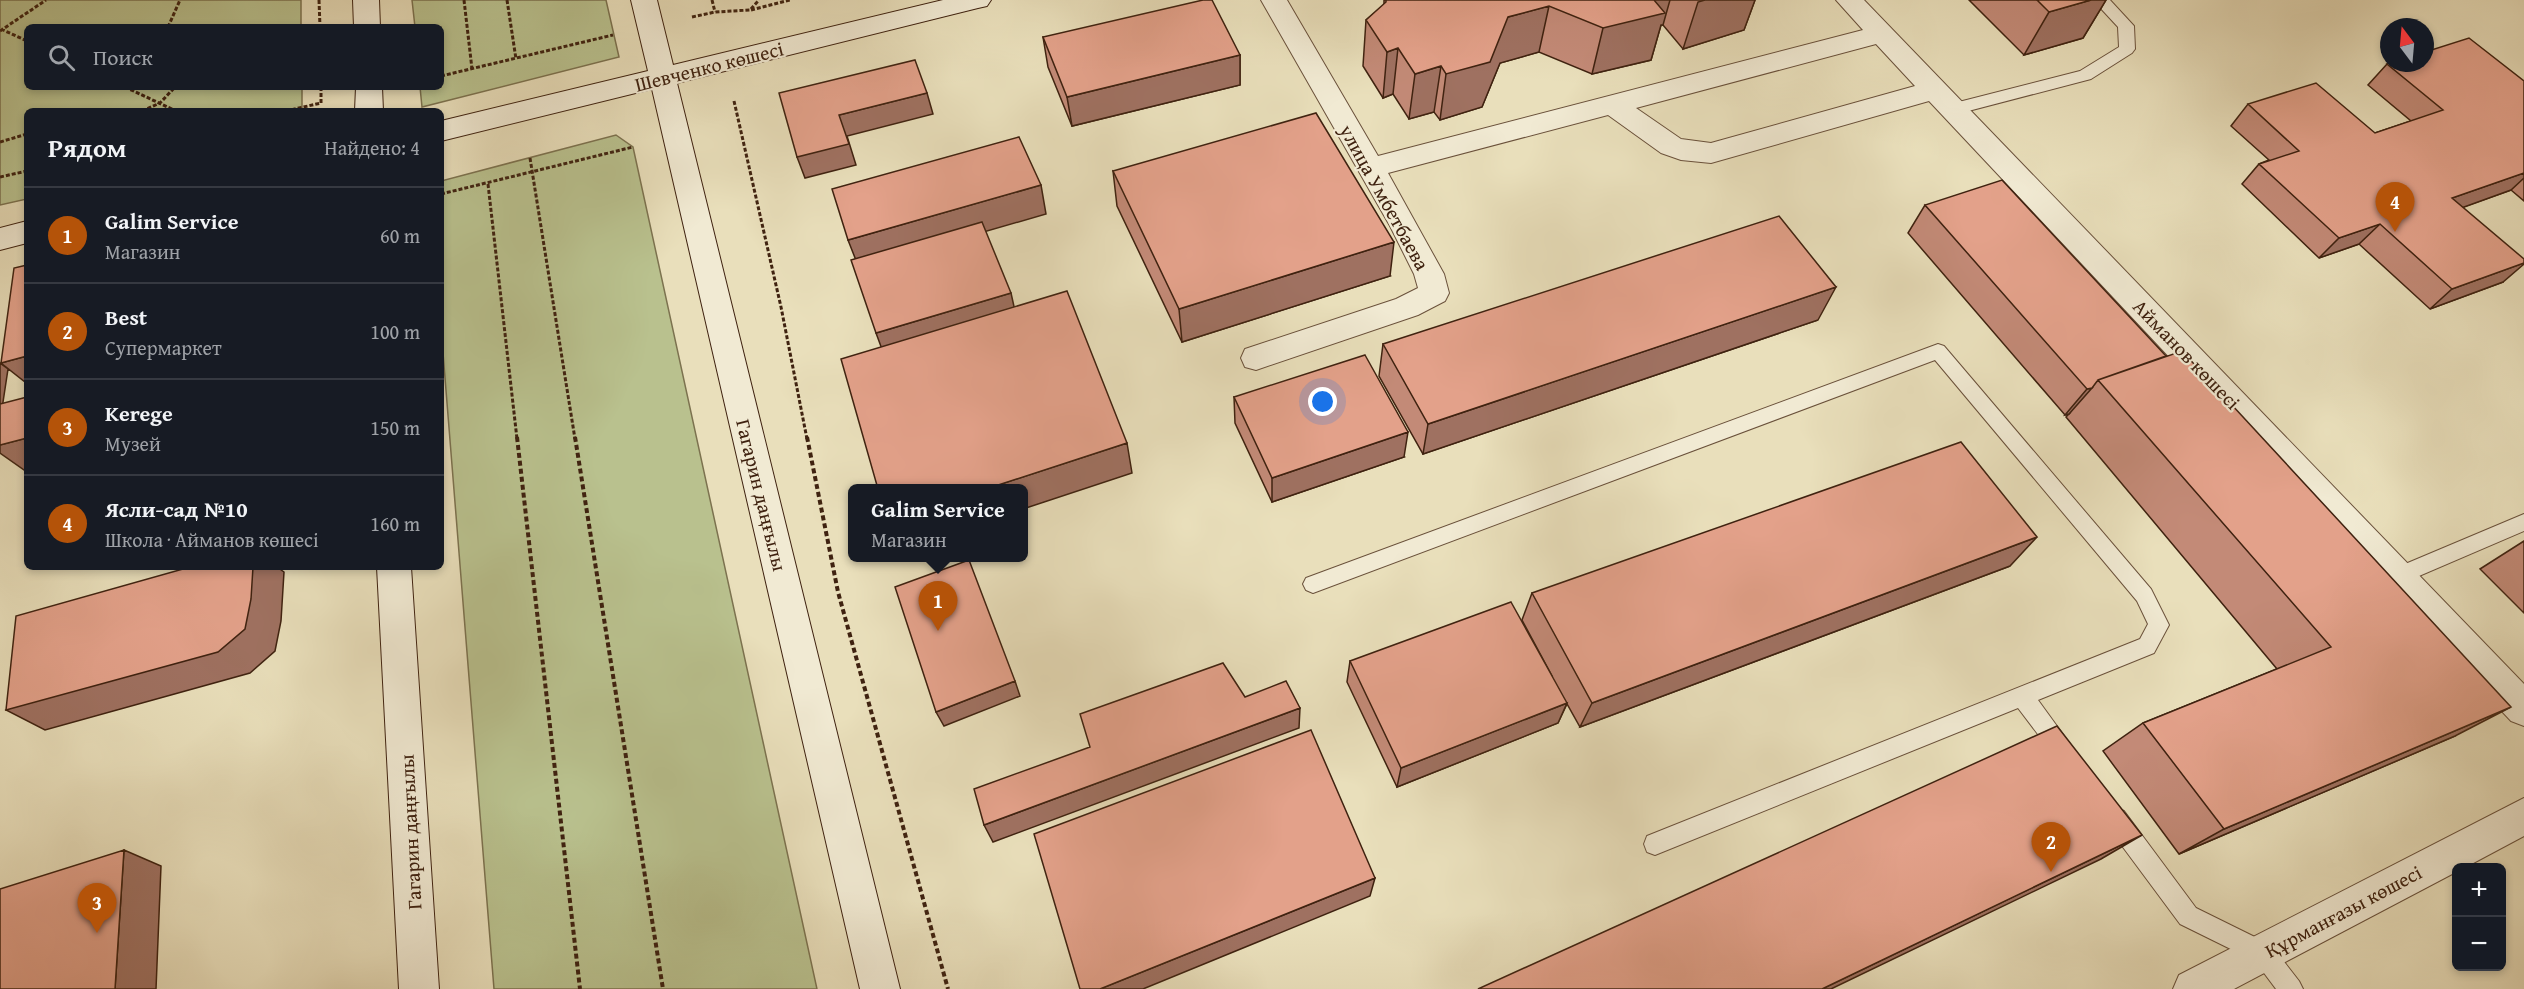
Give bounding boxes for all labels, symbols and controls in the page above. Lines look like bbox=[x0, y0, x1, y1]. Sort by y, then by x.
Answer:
north arrow bbox=[2380, 18, 2434, 72]
search box bbox=[24, 24, 444, 90]
street label: Шевченко көшесі bbox=[632, 33, 787, 98]
icon: search bbox=[45, 41, 78, 74]
text: Поиск bbox=[93, 41, 153, 73]
street label: улица Умбетбаева bbox=[1332, 118, 1437, 276]
text: Рядом bbox=[48, 128, 126, 167]
text: Найдено: 4 bbox=[324, 133, 420, 162]
pin: 4 bbox=[2376, 182, 2414, 232]
text: Galim Service bbox=[105, 205, 239, 237]
text: 1 bbox=[62, 221, 73, 250]
text: 60 m bbox=[380, 221, 420, 250]
text: Магазин bbox=[105, 237, 180, 266]
street label: Айманов көшесі bbox=[2127, 292, 2248, 416]
text: Best bbox=[105, 301, 147, 333]
text: 2 bbox=[62, 317, 73, 346]
text: 100 m bbox=[370, 317, 420, 346]
text: Супермаркет bbox=[105, 333, 222, 362]
your location bbox=[1308, 387, 1337, 416]
text: Kerege bbox=[105, 397, 173, 429]
text: 3 bbox=[62, 413, 73, 442]
text: 150 m bbox=[370, 413, 420, 442]
street label: Гагарин даңғылы bbox=[729, 416, 795, 574]
text: Музей bbox=[105, 429, 161, 458]
popup bbox=[848, 484, 1028, 562]
text: Ясли-сад №10 bbox=[105, 493, 248, 525]
text: Galim Service bbox=[871, 493, 1005, 525]
text: 4 bbox=[62, 509, 73, 538]
text: 160 m bbox=[370, 509, 420, 538]
text: Школа · Айманов көшесі bbox=[105, 525, 319, 554]
text: Магазин bbox=[871, 525, 947, 554]
pin: 1 bbox=[918, 582, 958, 631]
street label: Гагарин даңғылы bbox=[391, 754, 429, 910]
pin: 2 bbox=[2032, 822, 2070, 872]
street label: Құрманғазы көшесі bbox=[2259, 857, 2427, 965]
map controls bbox=[2452, 863, 2506, 971]
button: + bbox=[2452, 863, 2506, 917]
pin: 3 bbox=[78, 884, 116, 933]
button: − bbox=[2452, 917, 2506, 971]

